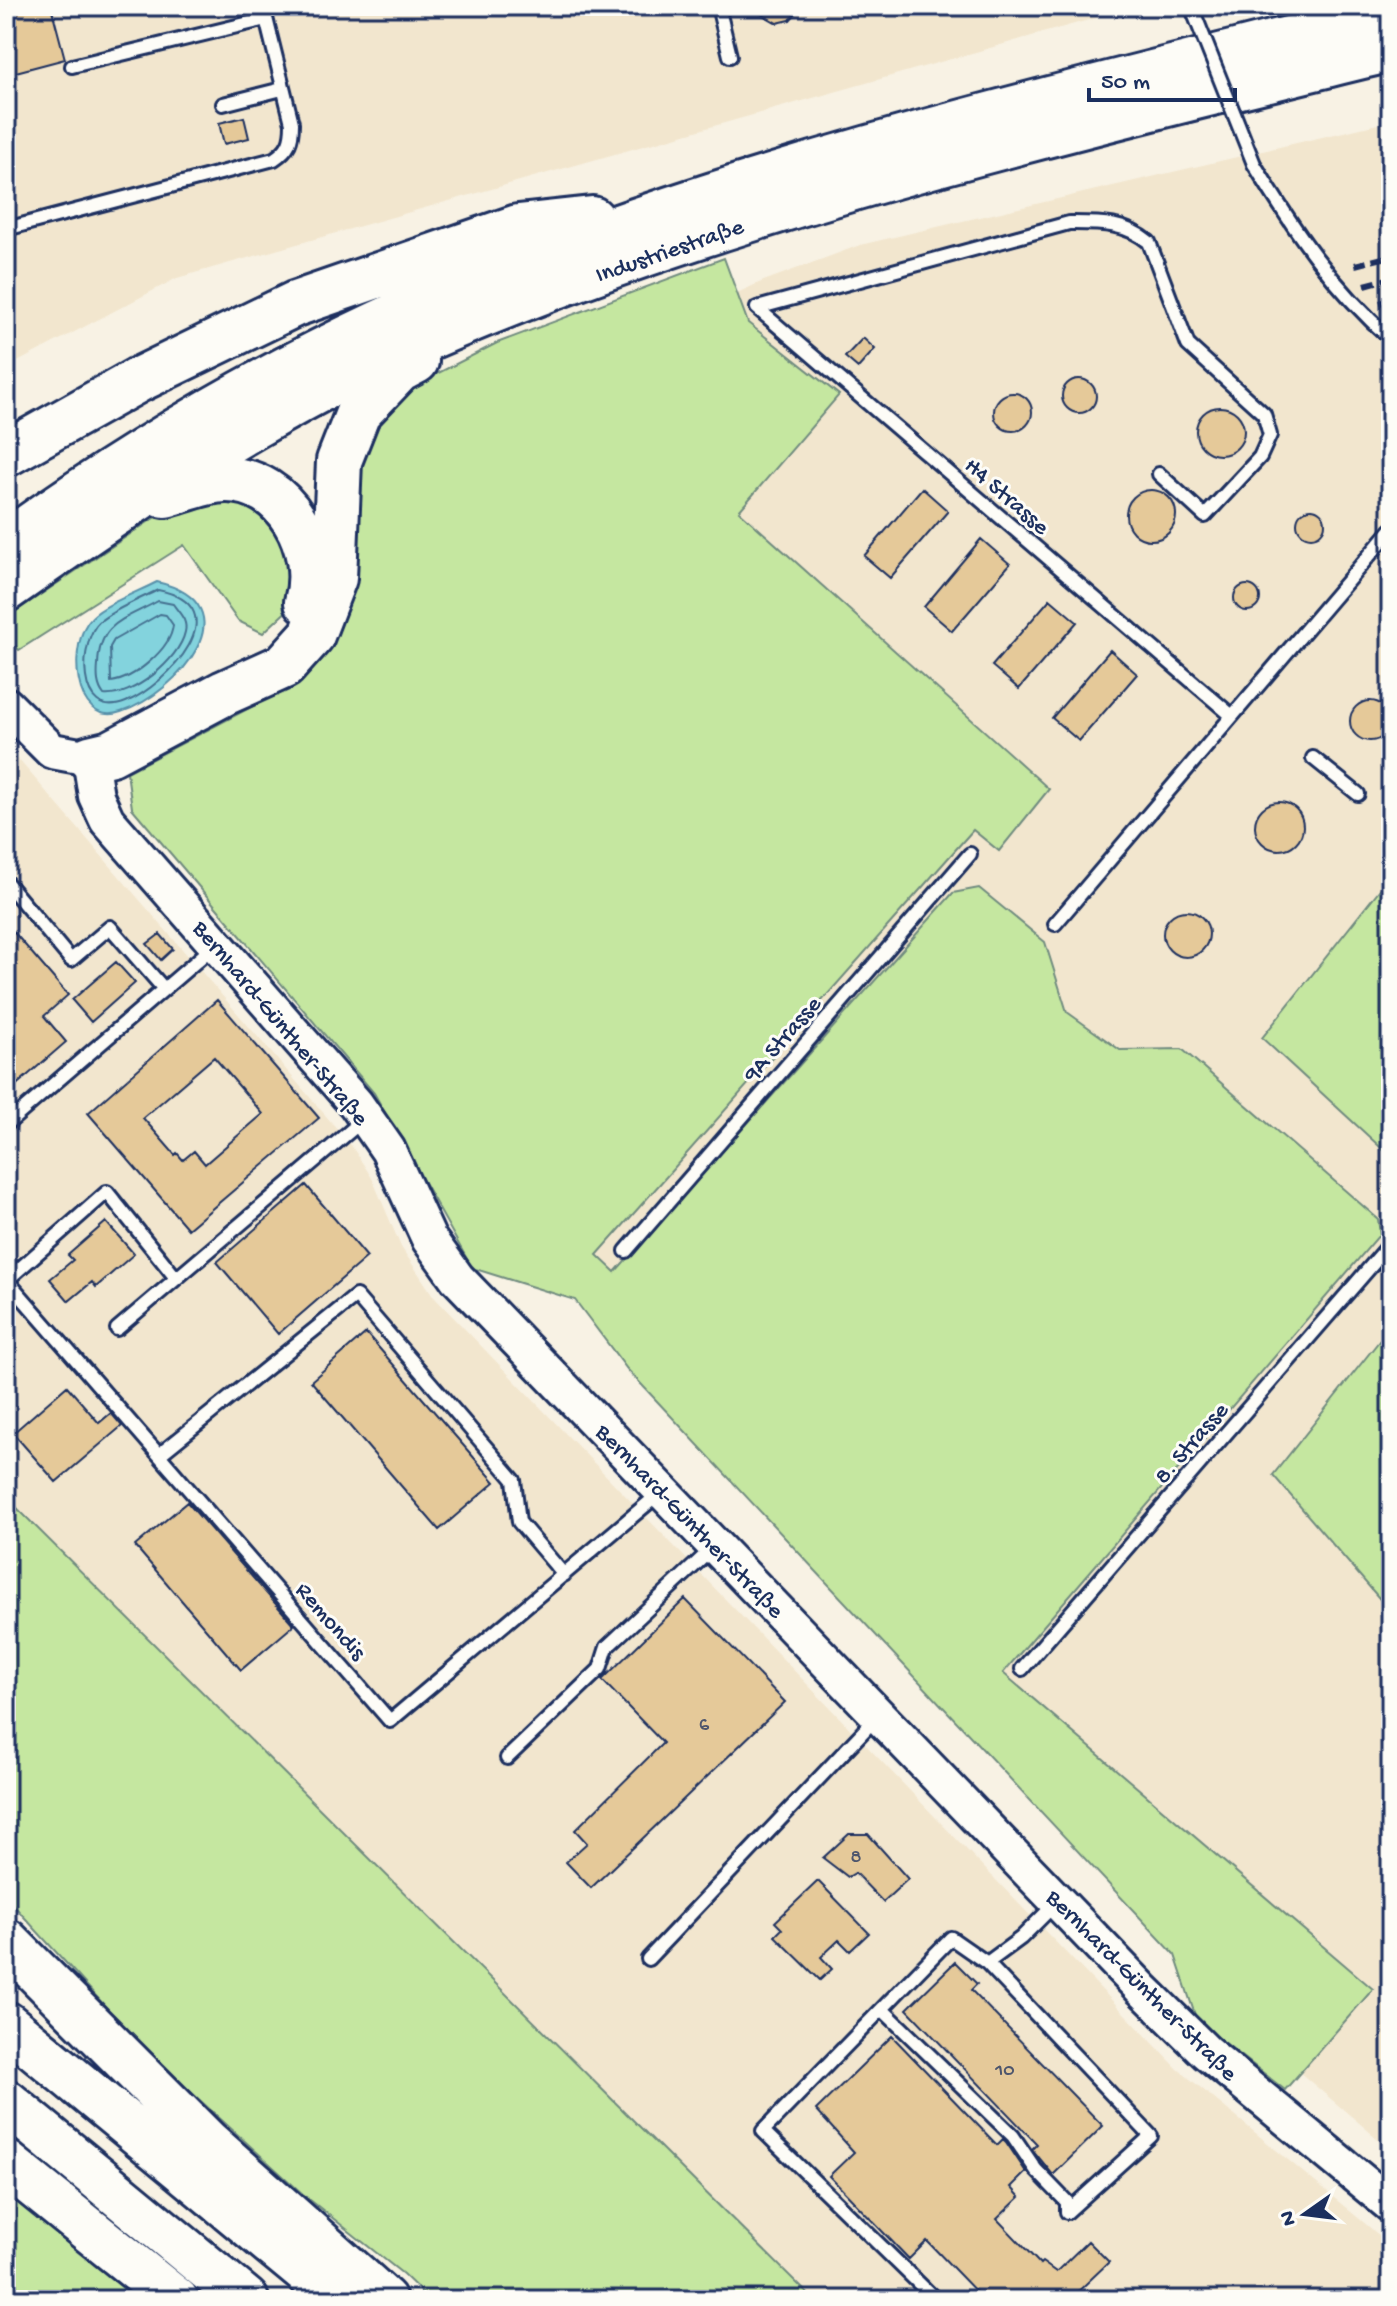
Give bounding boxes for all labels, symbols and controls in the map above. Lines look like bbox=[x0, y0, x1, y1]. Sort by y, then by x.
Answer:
scale bar bbox=[1089, 52, 1235, 102]
text: 50 m bbox=[1101, 69, 1150, 98]
street label: Industriestraße bbox=[592, 213, 749, 291]
street label: H4 Strasse bbox=[957, 453, 1055, 543]
street label: Bernhard-Günther-Straße bbox=[184, 915, 374, 1133]
street label: 9A Strasse bbox=[738, 991, 829, 1090]
street label: 8. Strasse bbox=[1149, 1397, 1237, 1491]
street label: Bernhard-Günther-Straße bbox=[587, 1418, 789, 1626]
street label: Remondis bbox=[288, 1577, 372, 1668]
house number: 6 bbox=[699, 1715, 710, 1738]
house number: 8 bbox=[851, 1847, 862, 1870]
street label: Bernhard-Günther-Straße bbox=[1038, 1884, 1243, 2089]
house number: 10 bbox=[994, 2060, 1015, 2083]
north arrow bbox=[1265, 2174, 1345, 2254]
text: N bbox=[1275, 2208, 1304, 2228]

